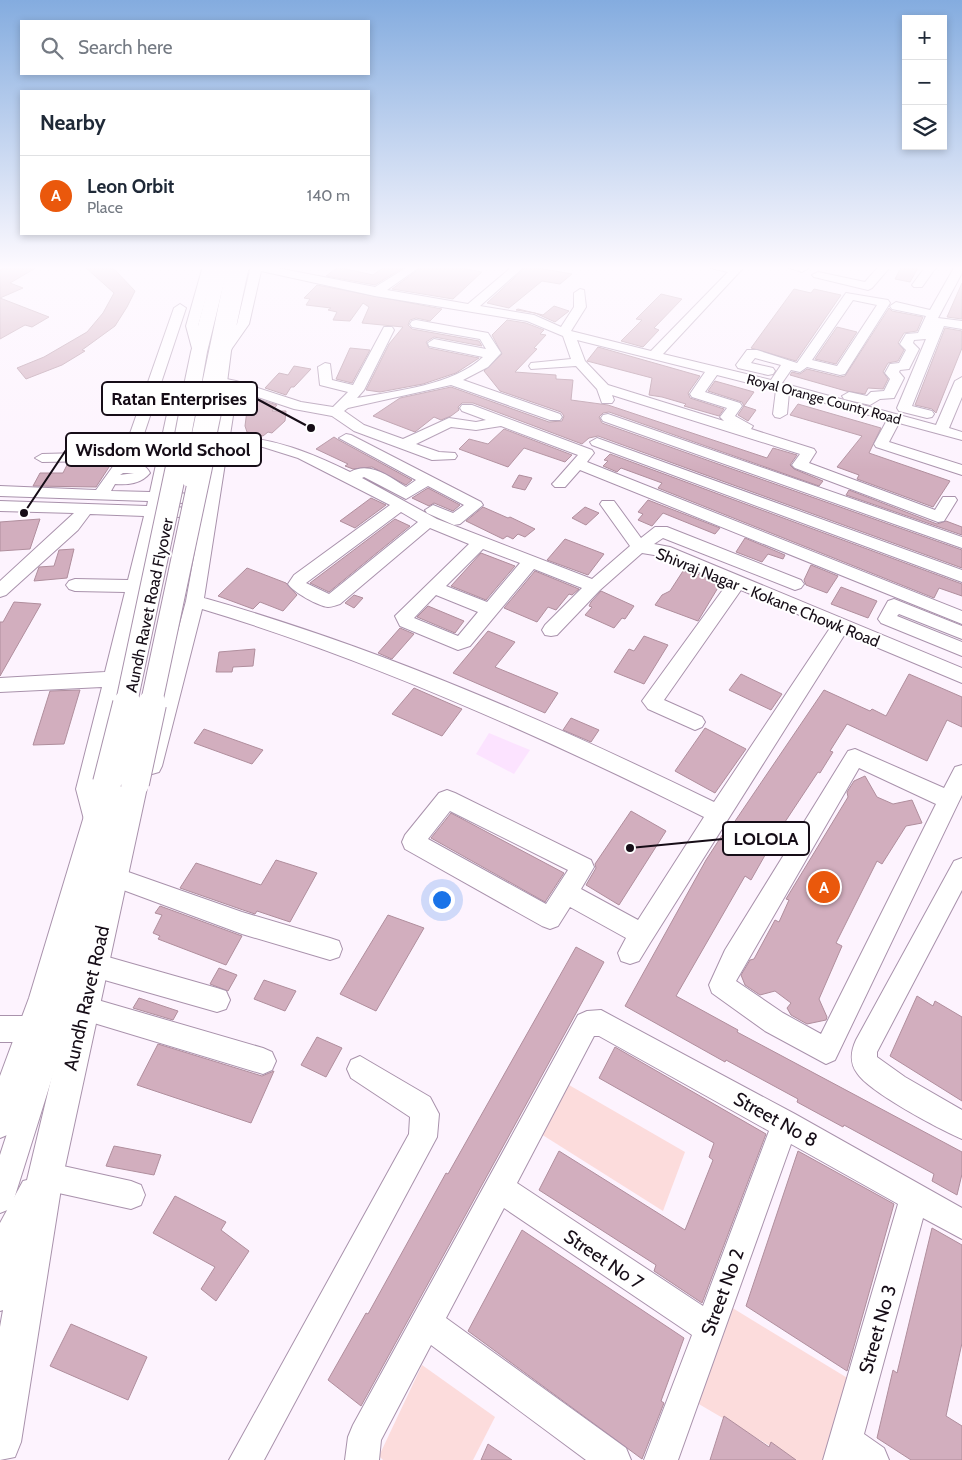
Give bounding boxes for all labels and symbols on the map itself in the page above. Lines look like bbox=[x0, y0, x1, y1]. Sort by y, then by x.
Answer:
street label: Royal Orange County Road bbox=[745, 370, 903, 428]
callout: Ratan Enterprises bbox=[102, 382, 257, 415]
text: Ratan Enterprises bbox=[111, 388, 247, 410]
callout: Wisdom World School bbox=[66, 433, 261, 466]
text: Wisdom World School bbox=[75, 439, 251, 461]
street label: Aundh Ravet Road Flyover bbox=[122, 515, 177, 694]
street label: Shivraj Nagar - Kokane Chowk Road bbox=[653, 544, 882, 651]
callout: LOLOLA bbox=[723, 822, 809, 855]
text: LOLOLA bbox=[733, 828, 799, 850]
pin: A bbox=[808, 868, 840, 906]
your location bbox=[429, 887, 455, 913]
street label: Aundh Ravet Road bbox=[59, 923, 114, 1073]
street label: Street No 8 bbox=[730, 1087, 822, 1152]
street label: Street No 7 bbox=[560, 1225, 648, 1294]
street label: Street No 2 bbox=[696, 1246, 749, 1339]
street label: Street No 3 bbox=[854, 1282, 901, 1376]

